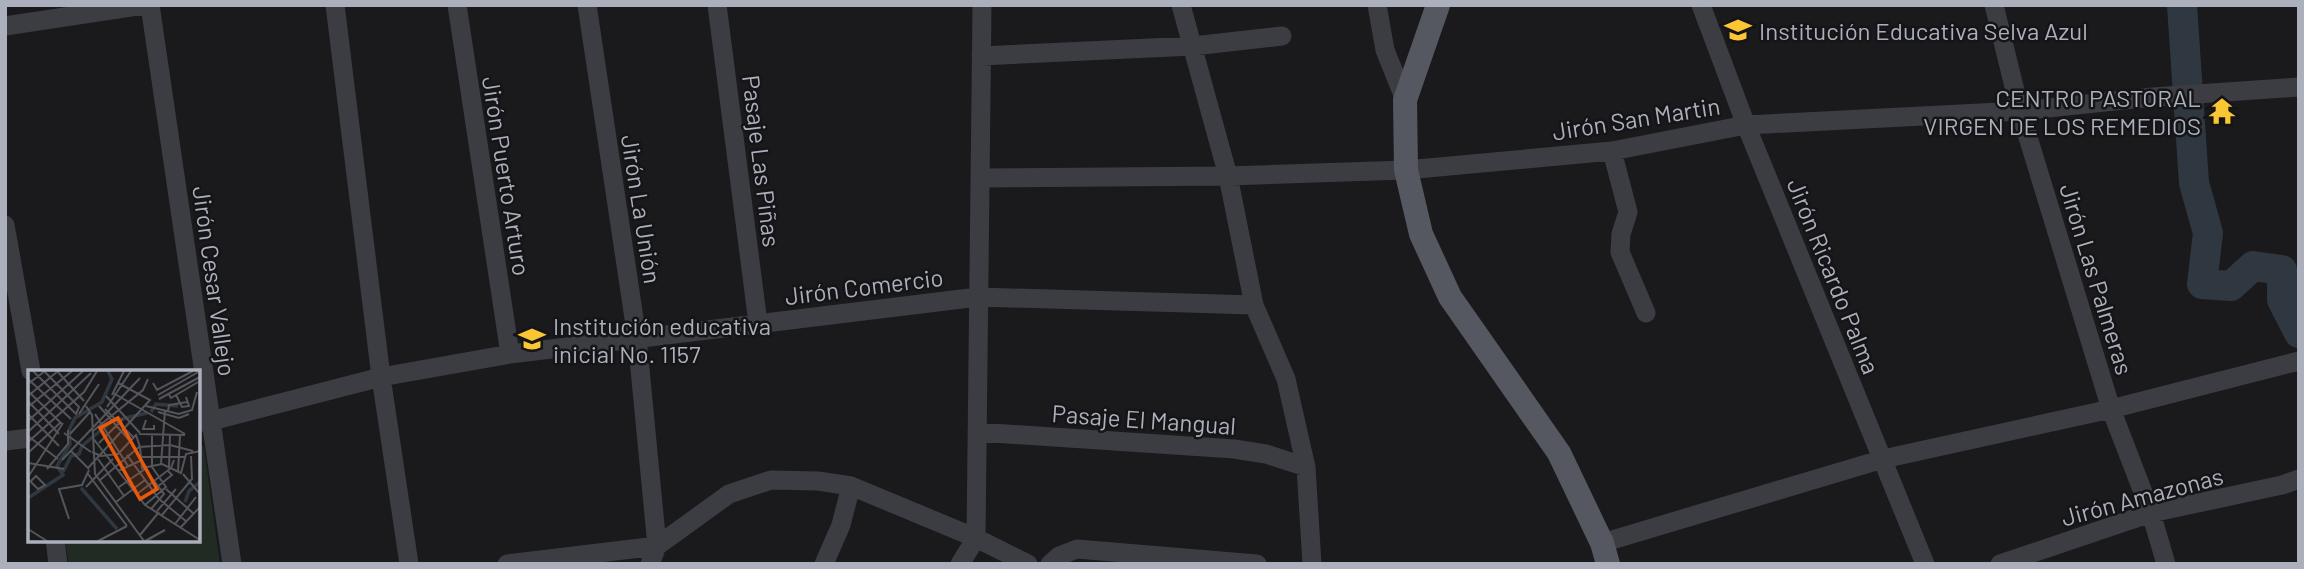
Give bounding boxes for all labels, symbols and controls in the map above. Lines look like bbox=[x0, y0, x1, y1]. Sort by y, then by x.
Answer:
school or university icon: Institución Educativa Selva Azul bbox=[1723, 15, 1753, 45]
place label: Institución Educativa Selva Azul bbox=[1759, 16, 2088, 45]
street label: Pasaje Las Piñas bbox=[737, 73, 787, 249]
street label: Jirón Puerto Arturo bbox=[477, 74, 537, 278]
place label: CENTRO PASTORAL VIRGEN DE LOS REMEDIOS bbox=[1923, 83, 2201, 140]
street label: Jirón San Martin bbox=[1550, 90, 1722, 146]
temple icon: CENTRO PASTORAL VIRGEN DE LOS REMEDIOS bbox=[2207, 96, 2237, 126]
street label: Jirón La Unión bbox=[616, 133, 668, 285]
street label: Jirón Ricardo Palma bbox=[1782, 174, 1886, 378]
street label: Jirón Las Palmeras bbox=[2054, 180, 2140, 378]
street label: Jirón Cesar Vallejo bbox=[187, 184, 243, 378]
street label: Jirón Comercio bbox=[783, 262, 945, 310]
place label: Institución educativa inicial No. 1157 bbox=[553, 311, 771, 368]
school or university icon: Institución educativa inicial No. 1157 bbox=[517, 324, 547, 354]
inset map bbox=[28, 370, 200, 541]
street label: Pasaje El Mangual bbox=[1051, 398, 1237, 440]
street label: Jirón Amazonas bbox=[2058, 460, 2226, 532]

